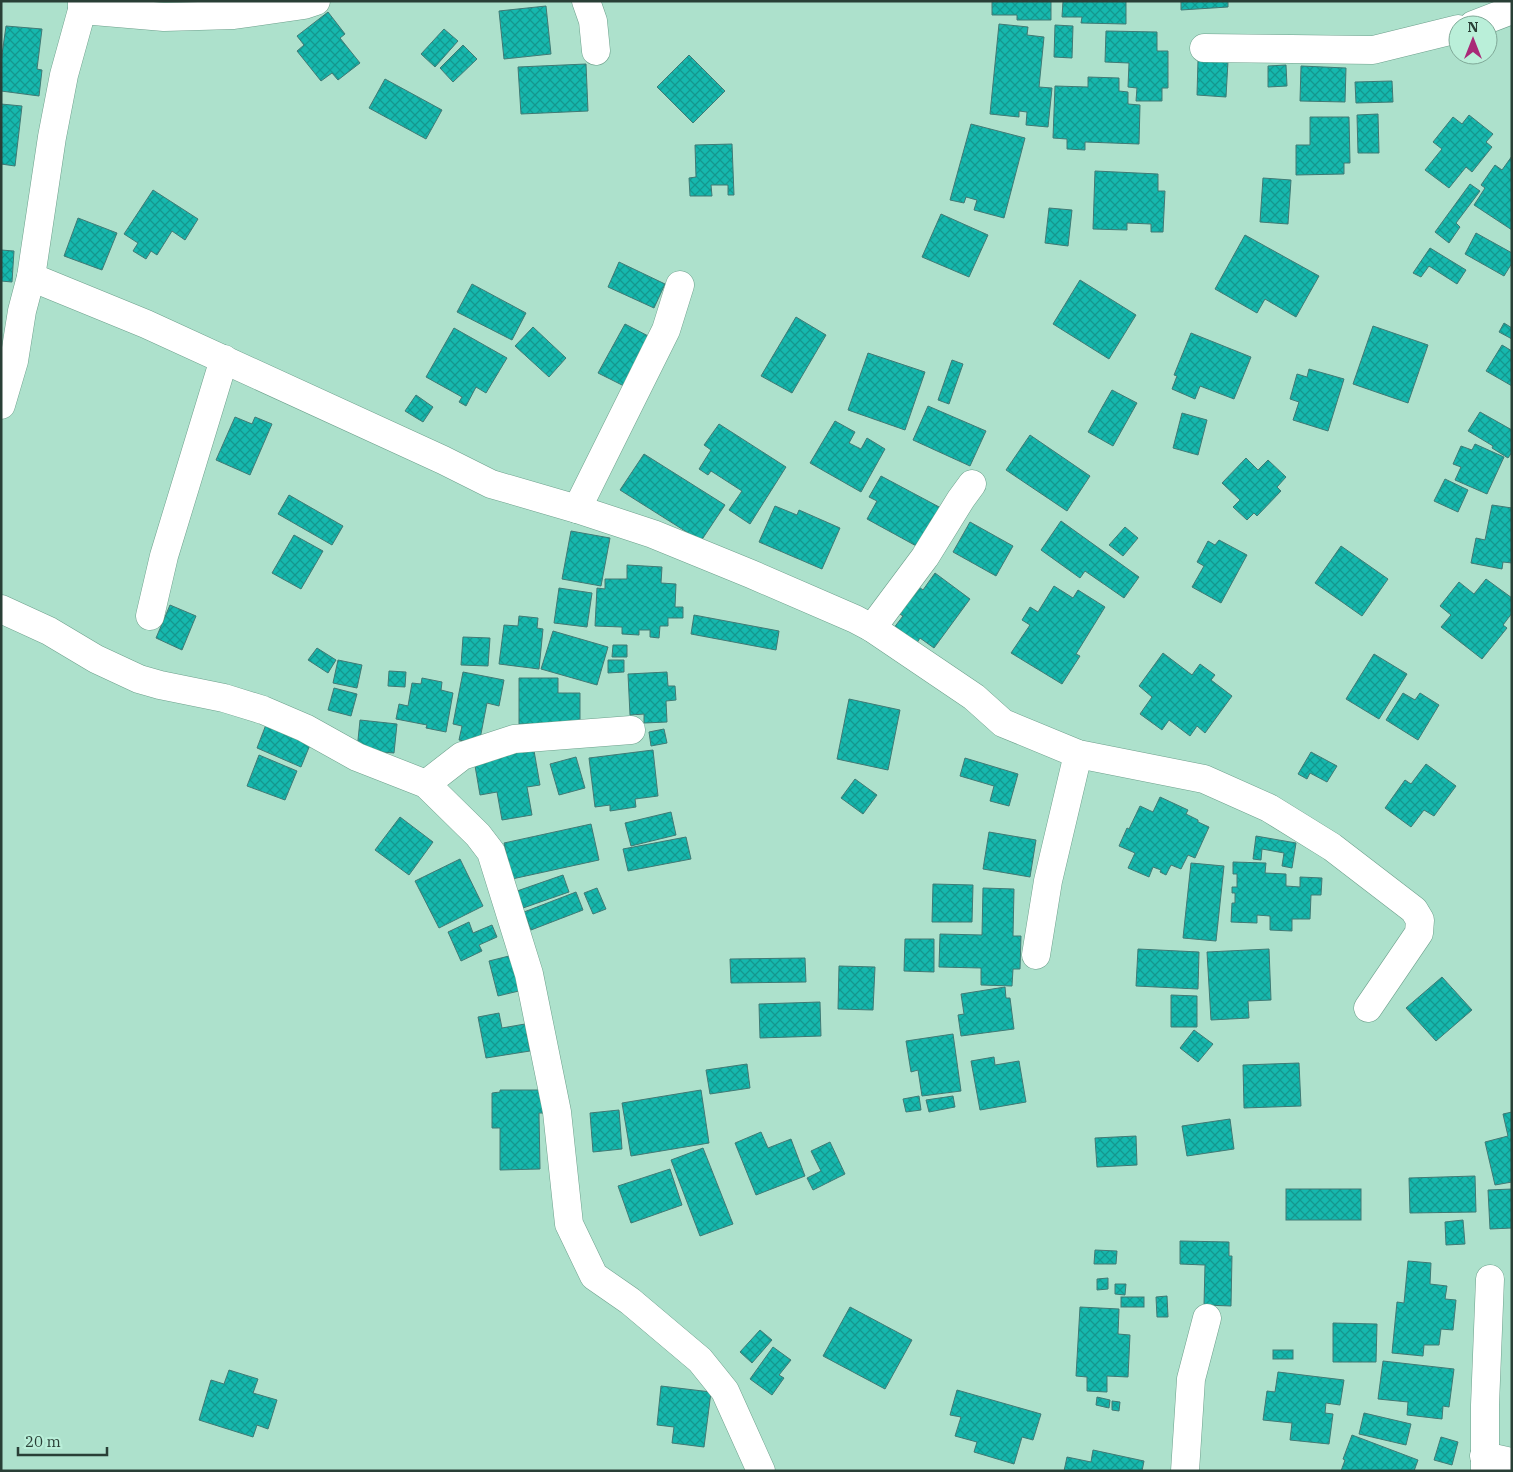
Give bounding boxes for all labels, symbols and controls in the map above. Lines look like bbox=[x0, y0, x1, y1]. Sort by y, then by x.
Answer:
north arrow bbox=[1448, 15, 1498, 65]
text: N bbox=[1467, 18, 1479, 36]
scale bar bbox=[18, 1424, 106, 1456]
text: 20 m bbox=[25, 1432, 61, 1451]

